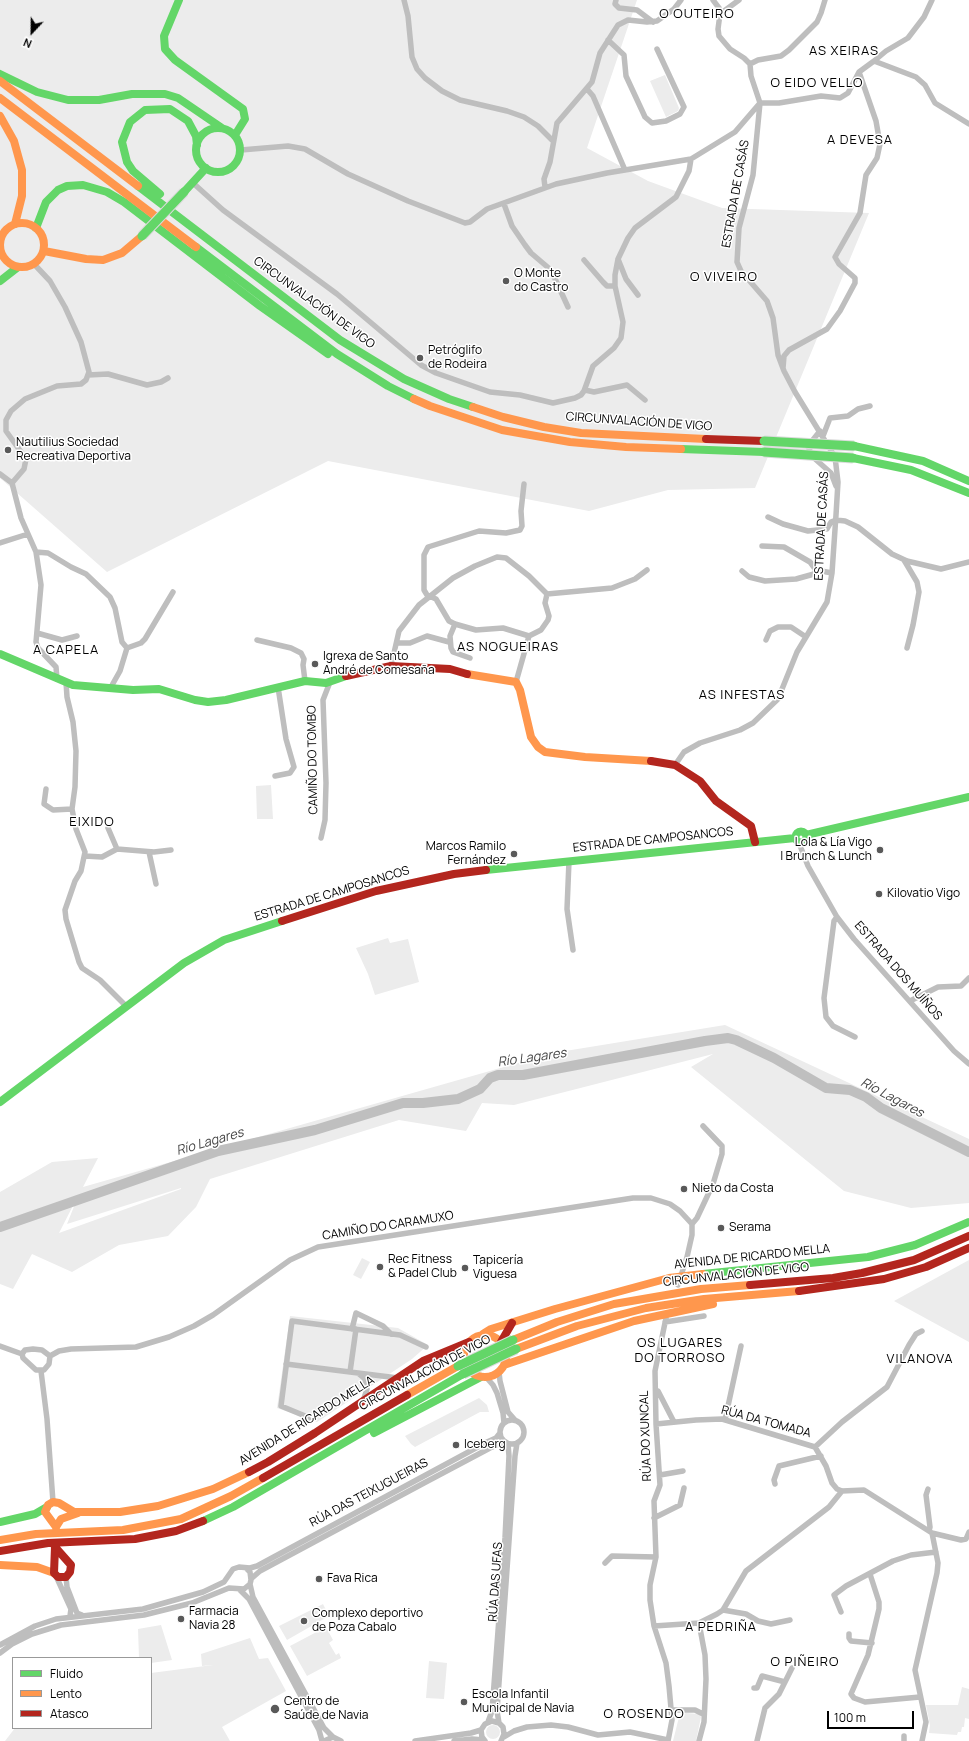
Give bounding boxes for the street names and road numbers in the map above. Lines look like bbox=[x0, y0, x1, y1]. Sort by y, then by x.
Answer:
street label: ESTRADA DE CASÁS bbox=[719, 139, 753, 249]
street label: CIRCUNVALACIÓN DE VIGO bbox=[250, 254, 378, 352]
street label: CIRCUNVALACIÓN DE VIGO bbox=[565, 410, 713, 434]
street label: ESTRADA DE CASÁS bbox=[812, 471, 832, 581]
street label: CAMIÑO DO TOMBO bbox=[305, 705, 321, 815]
street label: ESTRADA DE CAMPOSANCOS bbox=[572, 824, 734, 856]
street label: ESTRADA DE CAMPOSANCOS bbox=[253, 864, 411, 924]
street label: ESTRADA DOS MUÍÑOS bbox=[851, 919, 945, 1023]
street label: CAMIÑO DO CARAMUXO bbox=[321, 1209, 455, 1243]
street label: AVENIDA DE RICARDO MELLA bbox=[673, 1242, 831, 1272]
street label: CIRCUNVALACIÓN DE VIGO bbox=[662, 1260, 810, 1290]
street label: CIRCUNVALACIÓN DE VIGO bbox=[357, 1332, 493, 1414]
street label: AVENIDA DE RICARDO MELLA bbox=[237, 1373, 377, 1469]
street label: RÚA DO XUNCAL bbox=[637, 1390, 655, 1482]
street label: RÚA DA TOMADA bbox=[720, 1403, 812, 1441]
street label: RÚA DAS TEIXUGUEIRAS bbox=[307, 1456, 431, 1530]
street label: RÚA DAS UFAS bbox=[486, 1542, 506, 1622]

